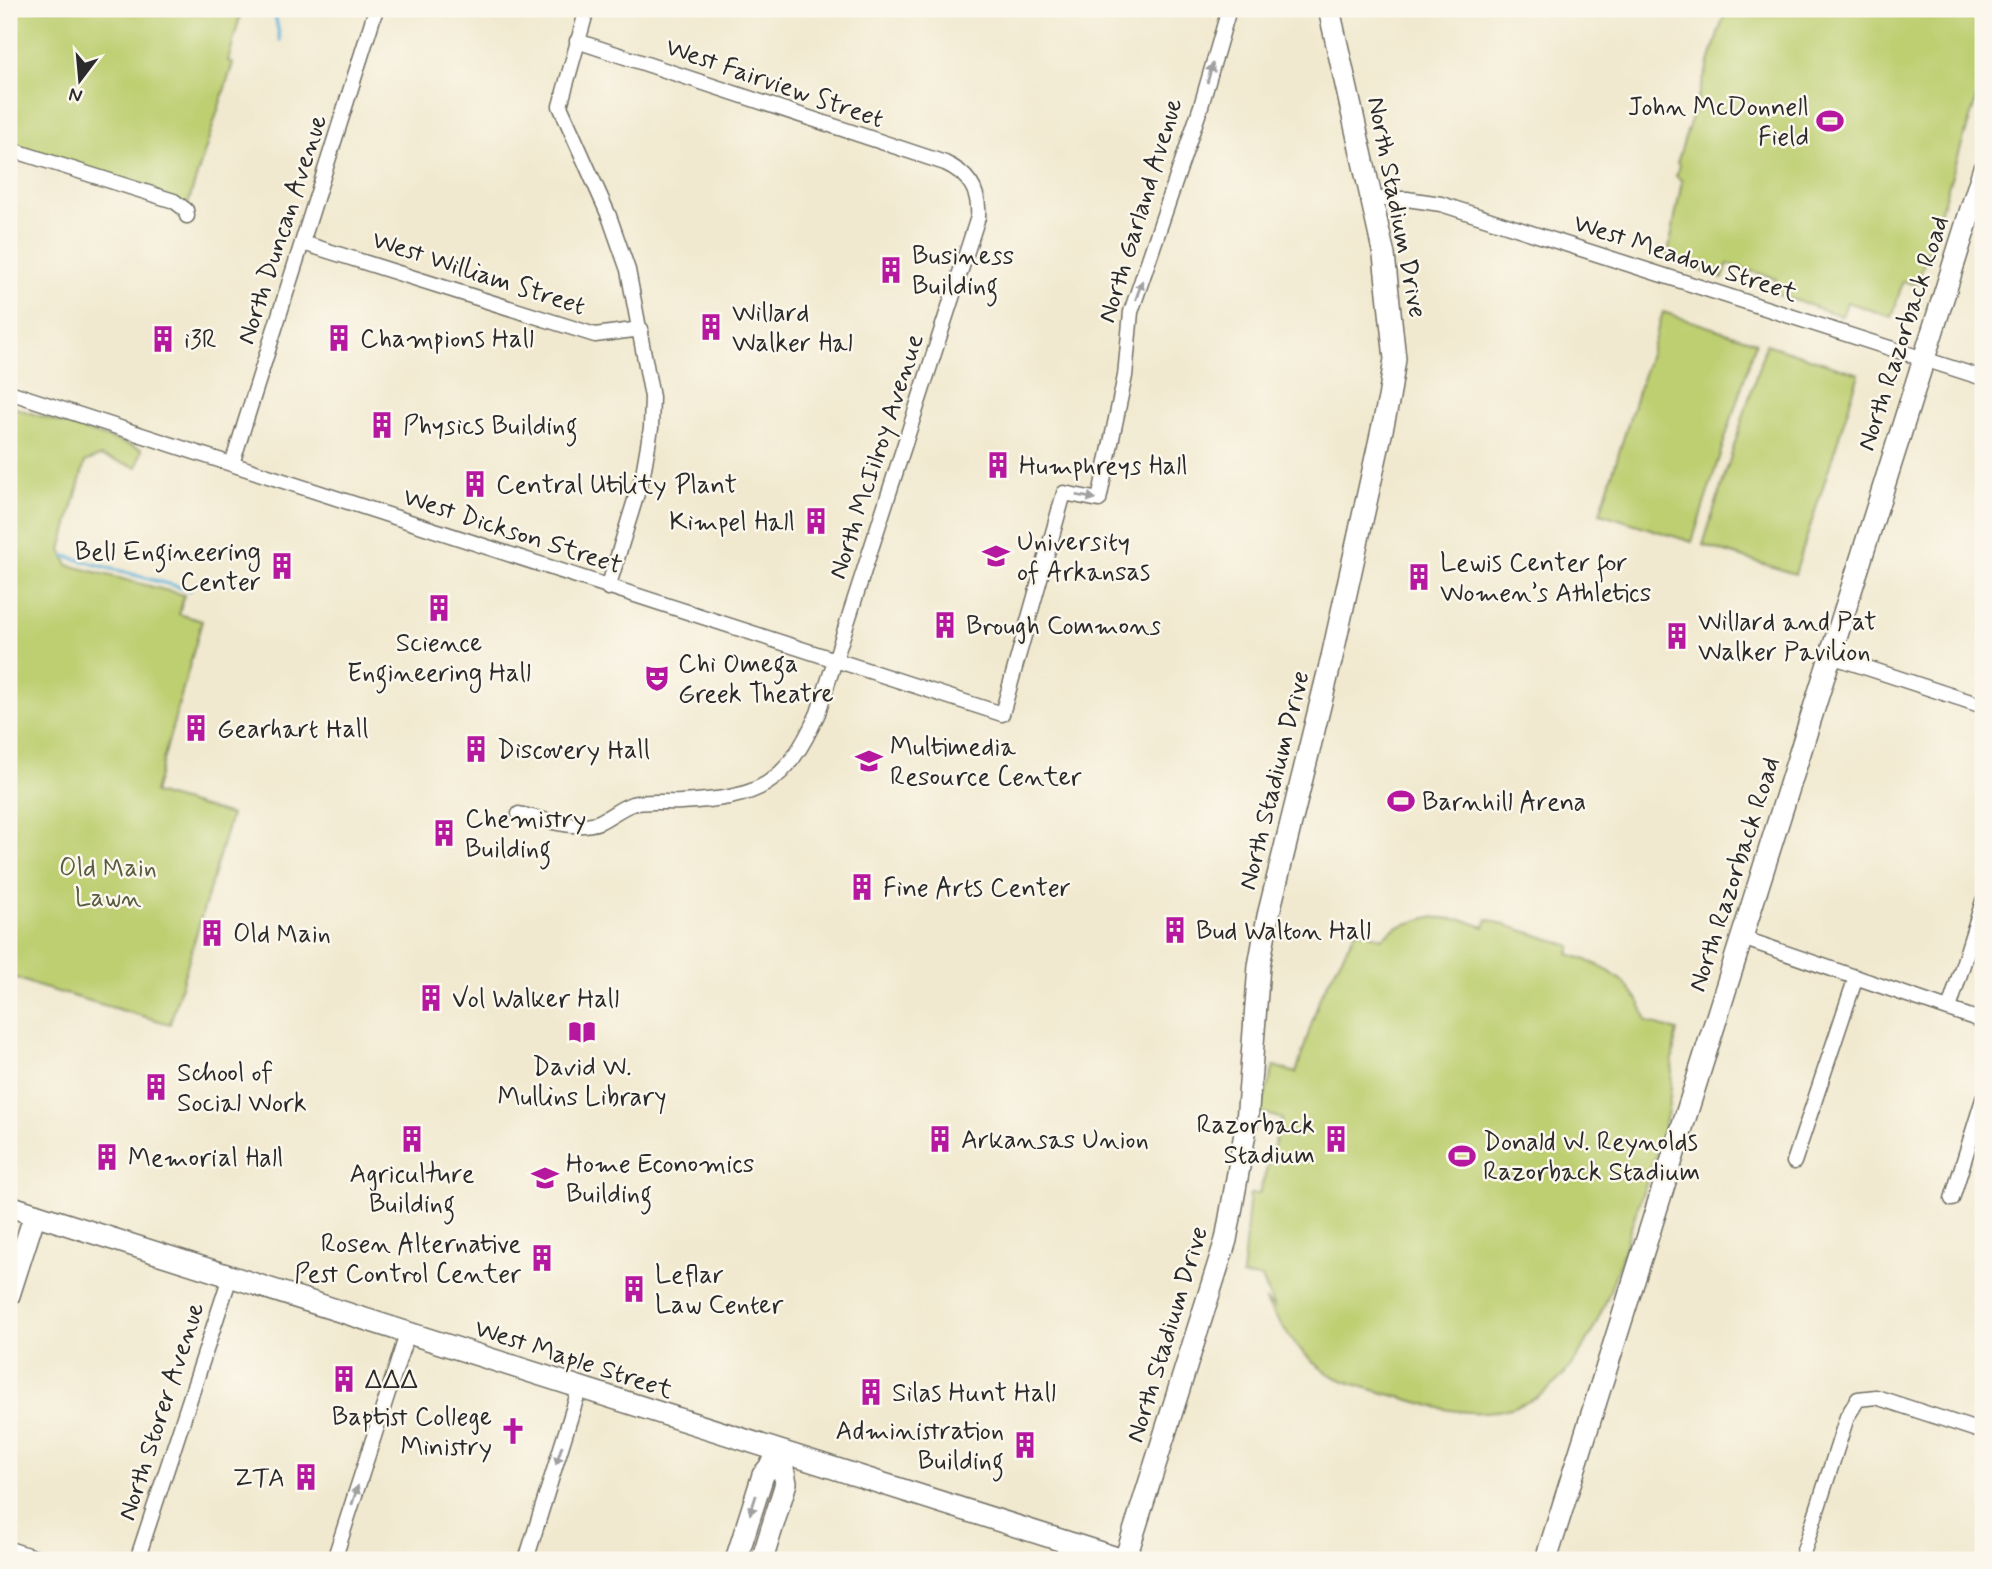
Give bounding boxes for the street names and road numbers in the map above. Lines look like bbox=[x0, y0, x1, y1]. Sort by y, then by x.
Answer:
street label: West Fairview Street bbox=[661, 31, 888, 137]
street label: North Garland Avenue bbox=[1091, 94, 1191, 327]
street label: North Stadium Drive bbox=[1358, 94, 1434, 321]
street label: North Duncan Avenue bbox=[230, 110, 336, 349]
street label: West Meadow Street bbox=[1569, 207, 1802, 311]
street label: North Razorback Road bbox=[1850, 212, 1958, 455]
street label: West William Street bbox=[367, 223, 589, 324]
street label: North McIilroy Avenue bbox=[821, 329, 933, 584]
street label: West Dickson Street bbox=[399, 480, 626, 583]
street label: North Stadium Drive bbox=[1231, 667, 1319, 894]
street label: North Razorback Road bbox=[1681, 753, 1789, 996]
street label: North Stadium Drive bbox=[1119, 1222, 1217, 1447]
street label: North Storer Avenue bbox=[111, 1298, 213, 1525]
street label: West Maple Street bbox=[470, 1312, 677, 1408]

